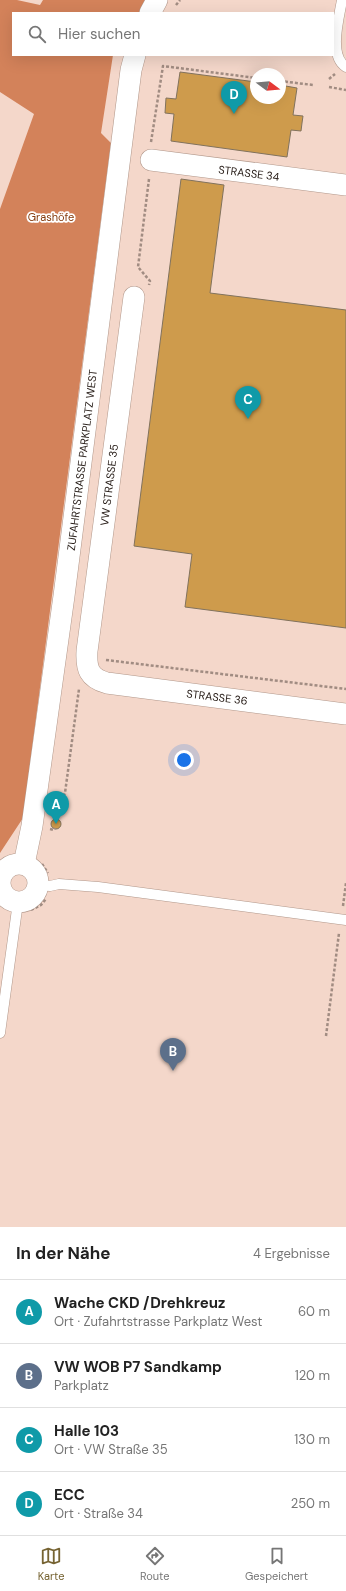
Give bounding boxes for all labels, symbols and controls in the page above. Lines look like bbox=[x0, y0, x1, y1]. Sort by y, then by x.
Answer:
search box bbox=[12, 12, 334, 56]
icon: search bbox=[26, 23, 48, 45]
text: Hier suchen bbox=[58, 24, 140, 44]
north arrow bbox=[250, 68, 286, 104]
pin: D bbox=[221, 81, 247, 114]
street label: STRASSE 34 bbox=[218, 162, 281, 184]
park label: Grashöfe bbox=[28, 210, 74, 224]
street label: ZUFAHRTSTRASSE PARKPLATZ WEST bbox=[64, 369, 100, 551]
pin: C bbox=[235, 386, 261, 419]
street label: VW STRASSE 35 bbox=[97, 443, 121, 527]
street label: STRASSE 36 bbox=[186, 686, 248, 708]
your location bbox=[174, 750, 194, 770]
pin: A bbox=[43, 791, 69, 824]
pin: B bbox=[160, 1038, 186, 1071]
text: In der Nähe bbox=[16, 1242, 111, 1264]
text: 4 Ergebnisse bbox=[253, 1245, 330, 1262]
text: Wache CKD /Drehkreuz bbox=[54, 1293, 225, 1313]
text: A bbox=[24, 1303, 34, 1320]
text: 60 m bbox=[298, 1303, 330, 1320]
text: Ort · Zufahrtstrasse Parkplatz West bbox=[54, 1313, 262, 1330]
text: VW WOB P7 Sandkamp bbox=[54, 1357, 222, 1377]
text: B bbox=[25, 1367, 33, 1384]
text: 120 m bbox=[295, 1367, 330, 1384]
text: Parkplatz bbox=[54, 1377, 109, 1394]
text: Halle 103 bbox=[54, 1421, 119, 1441]
text: C bbox=[24, 1431, 34, 1448]
text: 130 m bbox=[294, 1431, 330, 1448]
text: Ort · VW Straße 35 bbox=[54, 1441, 168, 1458]
text: ECC bbox=[54, 1485, 85, 1505]
text: D bbox=[24, 1495, 34, 1512]
text: 250 m bbox=[291, 1495, 330, 1512]
text: Ort · Straße 34 bbox=[54, 1505, 143, 1522]
tab: Karte bbox=[38, 1545, 64, 1583]
tab: Route bbox=[140, 1545, 169, 1583]
tab: Gespeichert bbox=[245, 1545, 308, 1583]

